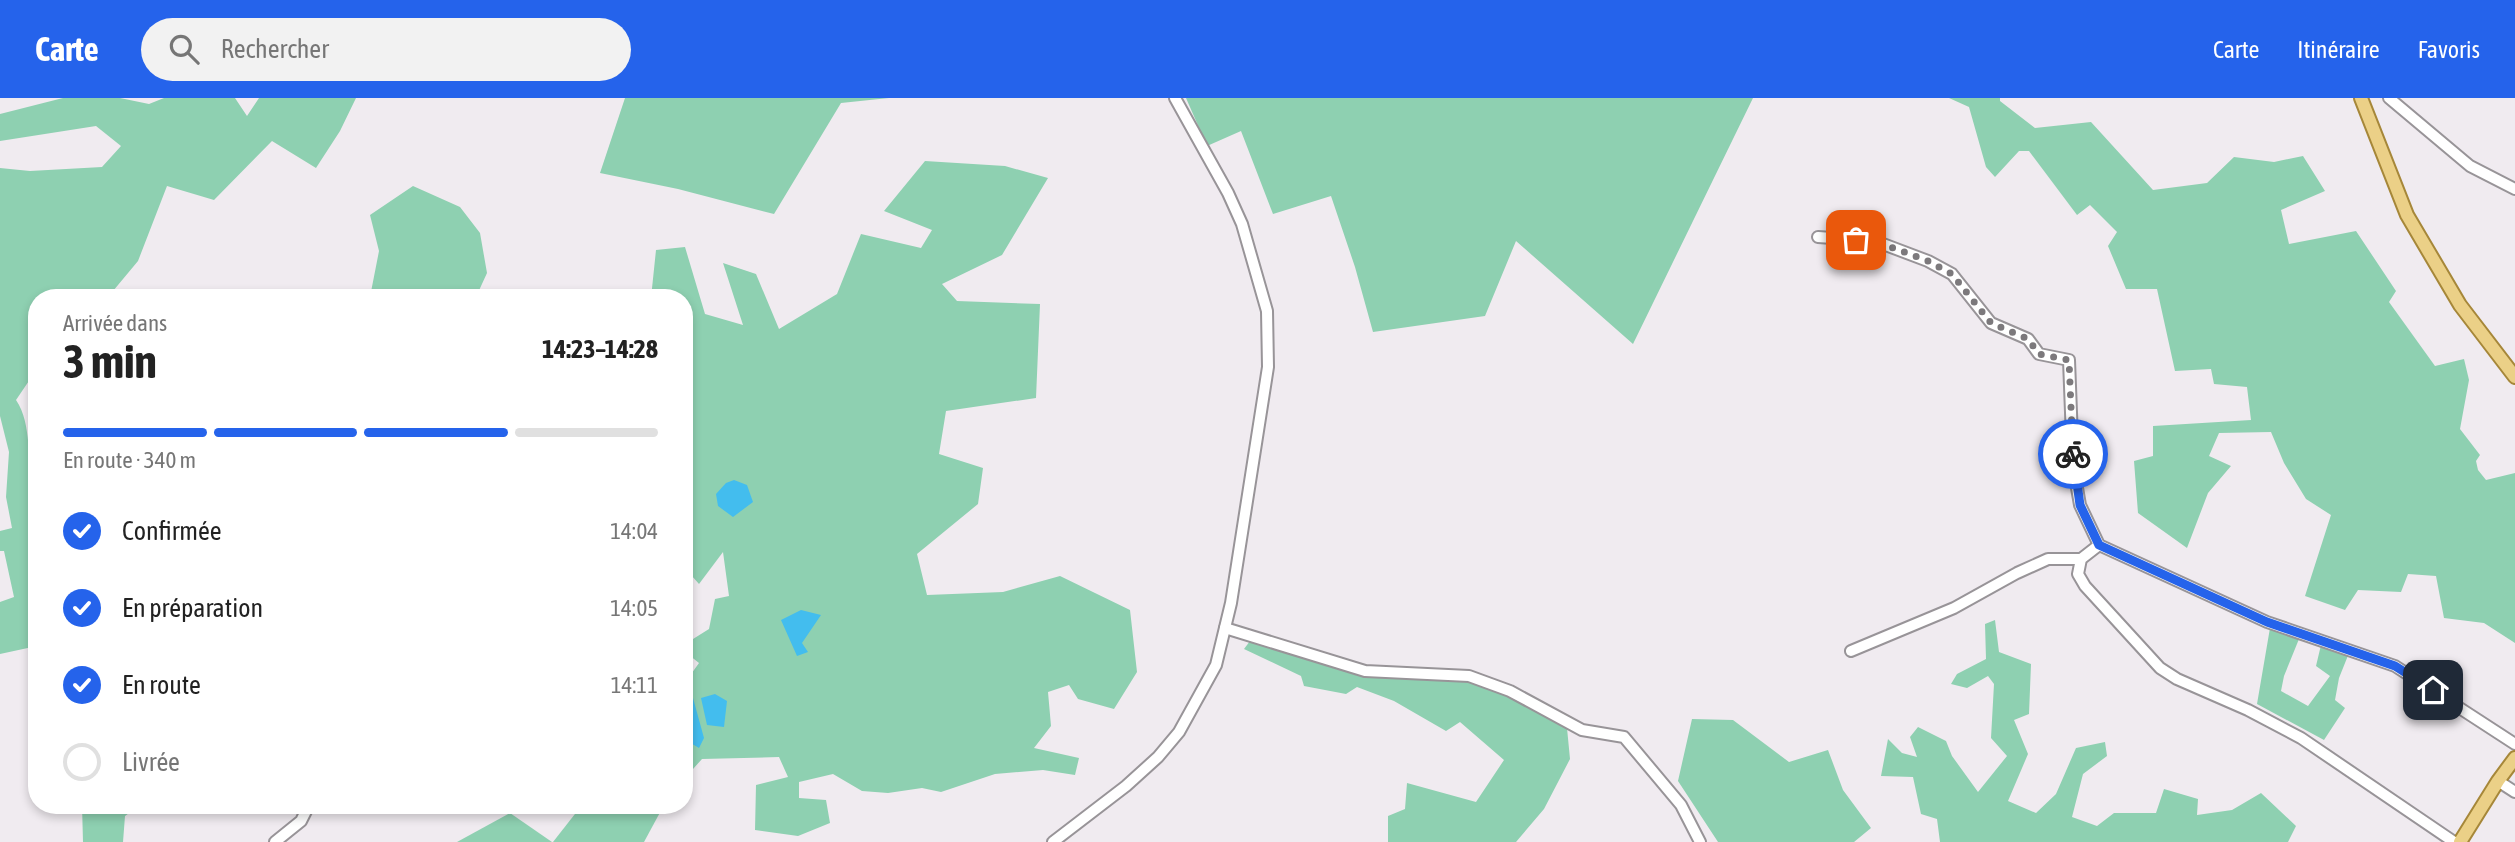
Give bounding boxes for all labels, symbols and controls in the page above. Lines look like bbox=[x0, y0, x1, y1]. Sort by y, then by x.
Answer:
search box bbox=[141, 18, 631, 81]
text: Carte bbox=[35, 30, 99, 68]
icon: search bbox=[165, 30, 203, 68]
text: Rechercher bbox=[221, 34, 329, 64]
text: Carte bbox=[2213, 36, 2259, 63]
text: Itinéraire bbox=[2297, 36, 2380, 63]
text: Favoris bbox=[2418, 36, 2480, 63]
pin bbox=[1826, 210, 1886, 270]
icon: bag bbox=[1837, 221, 1875, 259]
text: Arrivée dans bbox=[63, 310, 167, 336]
text: 14:23–14:28 bbox=[542, 334, 658, 364]
text: 3 min bbox=[63, 335, 157, 388]
courier bbox=[2038, 419, 2108, 489]
icon: bike bbox=[2054, 435, 2092, 473]
text: En route · 340 m bbox=[63, 447, 196, 473]
icon: check bbox=[63, 512, 101, 550]
text: Confirmée bbox=[122, 516, 222, 546]
text: 14:04 bbox=[610, 518, 658, 544]
icon: check bbox=[63, 589, 101, 627]
text: En préparation bbox=[122, 593, 263, 623]
text: 14:05 bbox=[610, 595, 658, 621]
pin bbox=[2403, 660, 2463, 720]
icon: check bbox=[63, 666, 101, 704]
text: En route bbox=[122, 670, 201, 700]
icon: home bbox=[2414, 671, 2452, 709]
text: 14:11 bbox=[611, 672, 658, 698]
text: Livrée bbox=[122, 747, 180, 777]

